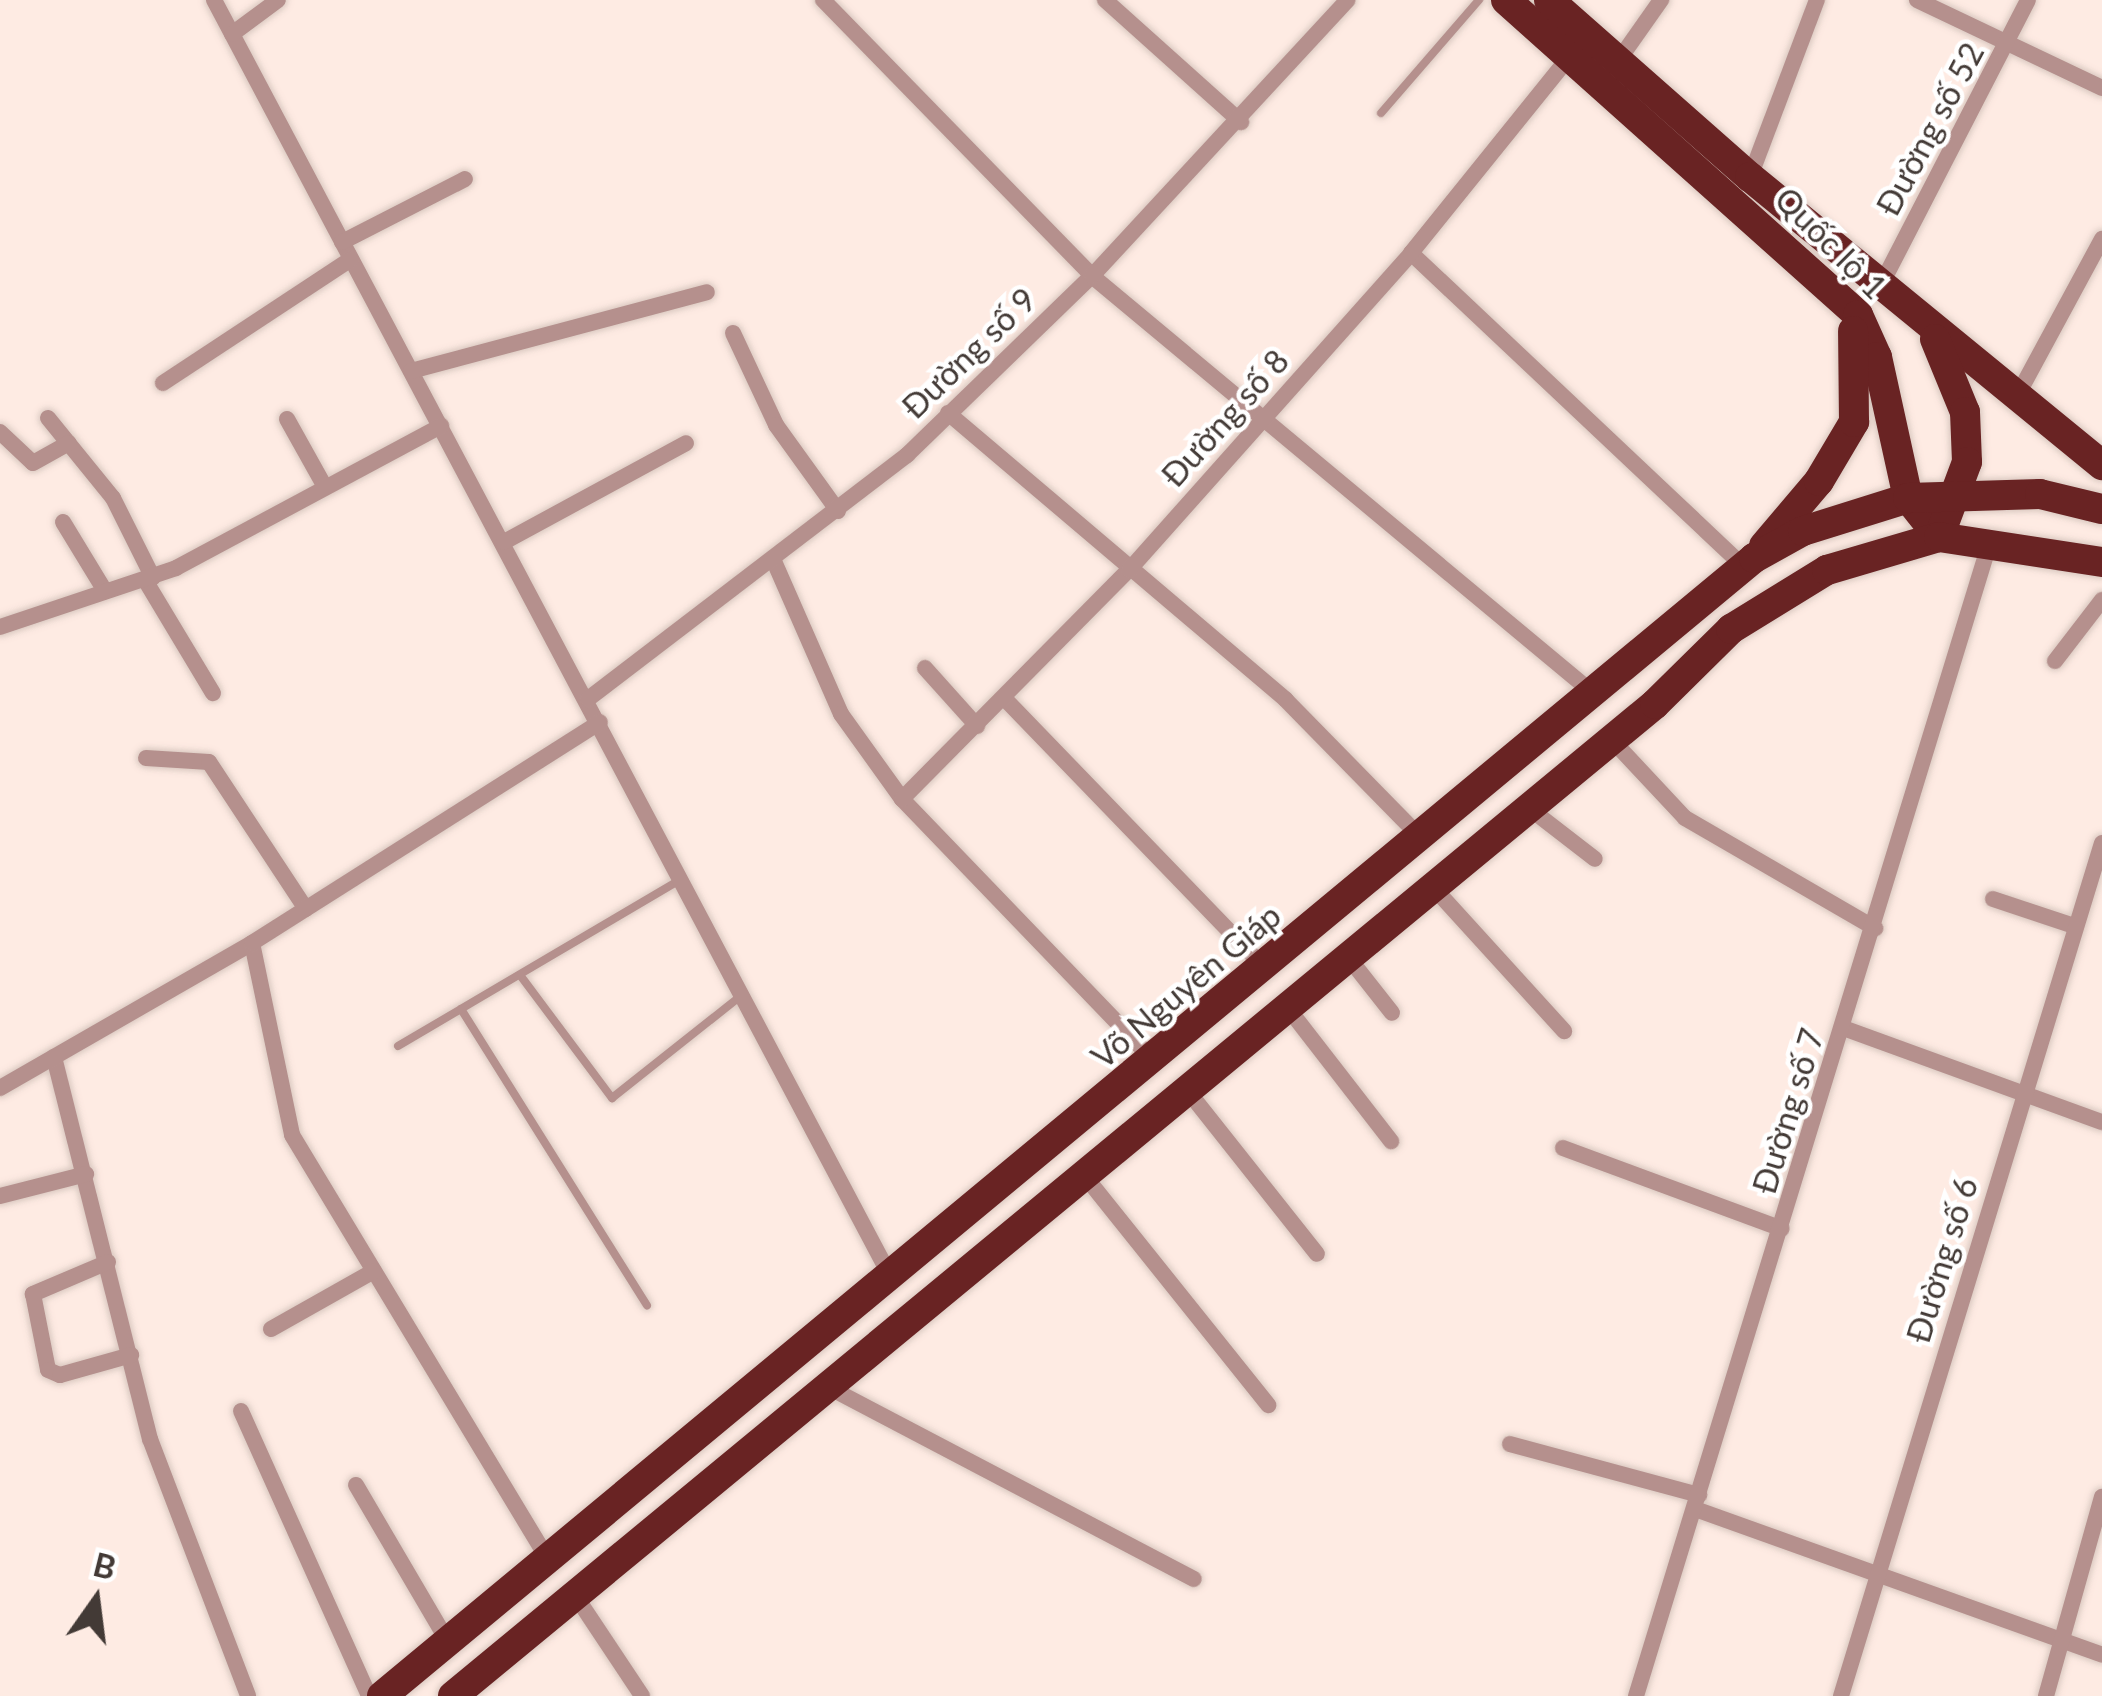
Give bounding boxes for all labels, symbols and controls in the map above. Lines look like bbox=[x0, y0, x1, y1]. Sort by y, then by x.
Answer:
street label: Đường số 52 bbox=[1868, 36, 1992, 222]
street label: Quốc lộ 1 bbox=[1767, 179, 1895, 307]
street label: Đường số 9 bbox=[894, 279, 1044, 427]
street label: Đường số 8 bbox=[1153, 341, 1297, 495]
street label: Võ Nguyên Giáp bbox=[1083, 895, 1289, 1077]
street label: Đường số 7 bbox=[1744, 1024, 1832, 1198]
street label: Đường số 6 bbox=[1898, 1173, 1986, 1347]
north arrow bbox=[36, 1540, 156, 1660]
text: B bbox=[89, 1543, 120, 1587]

